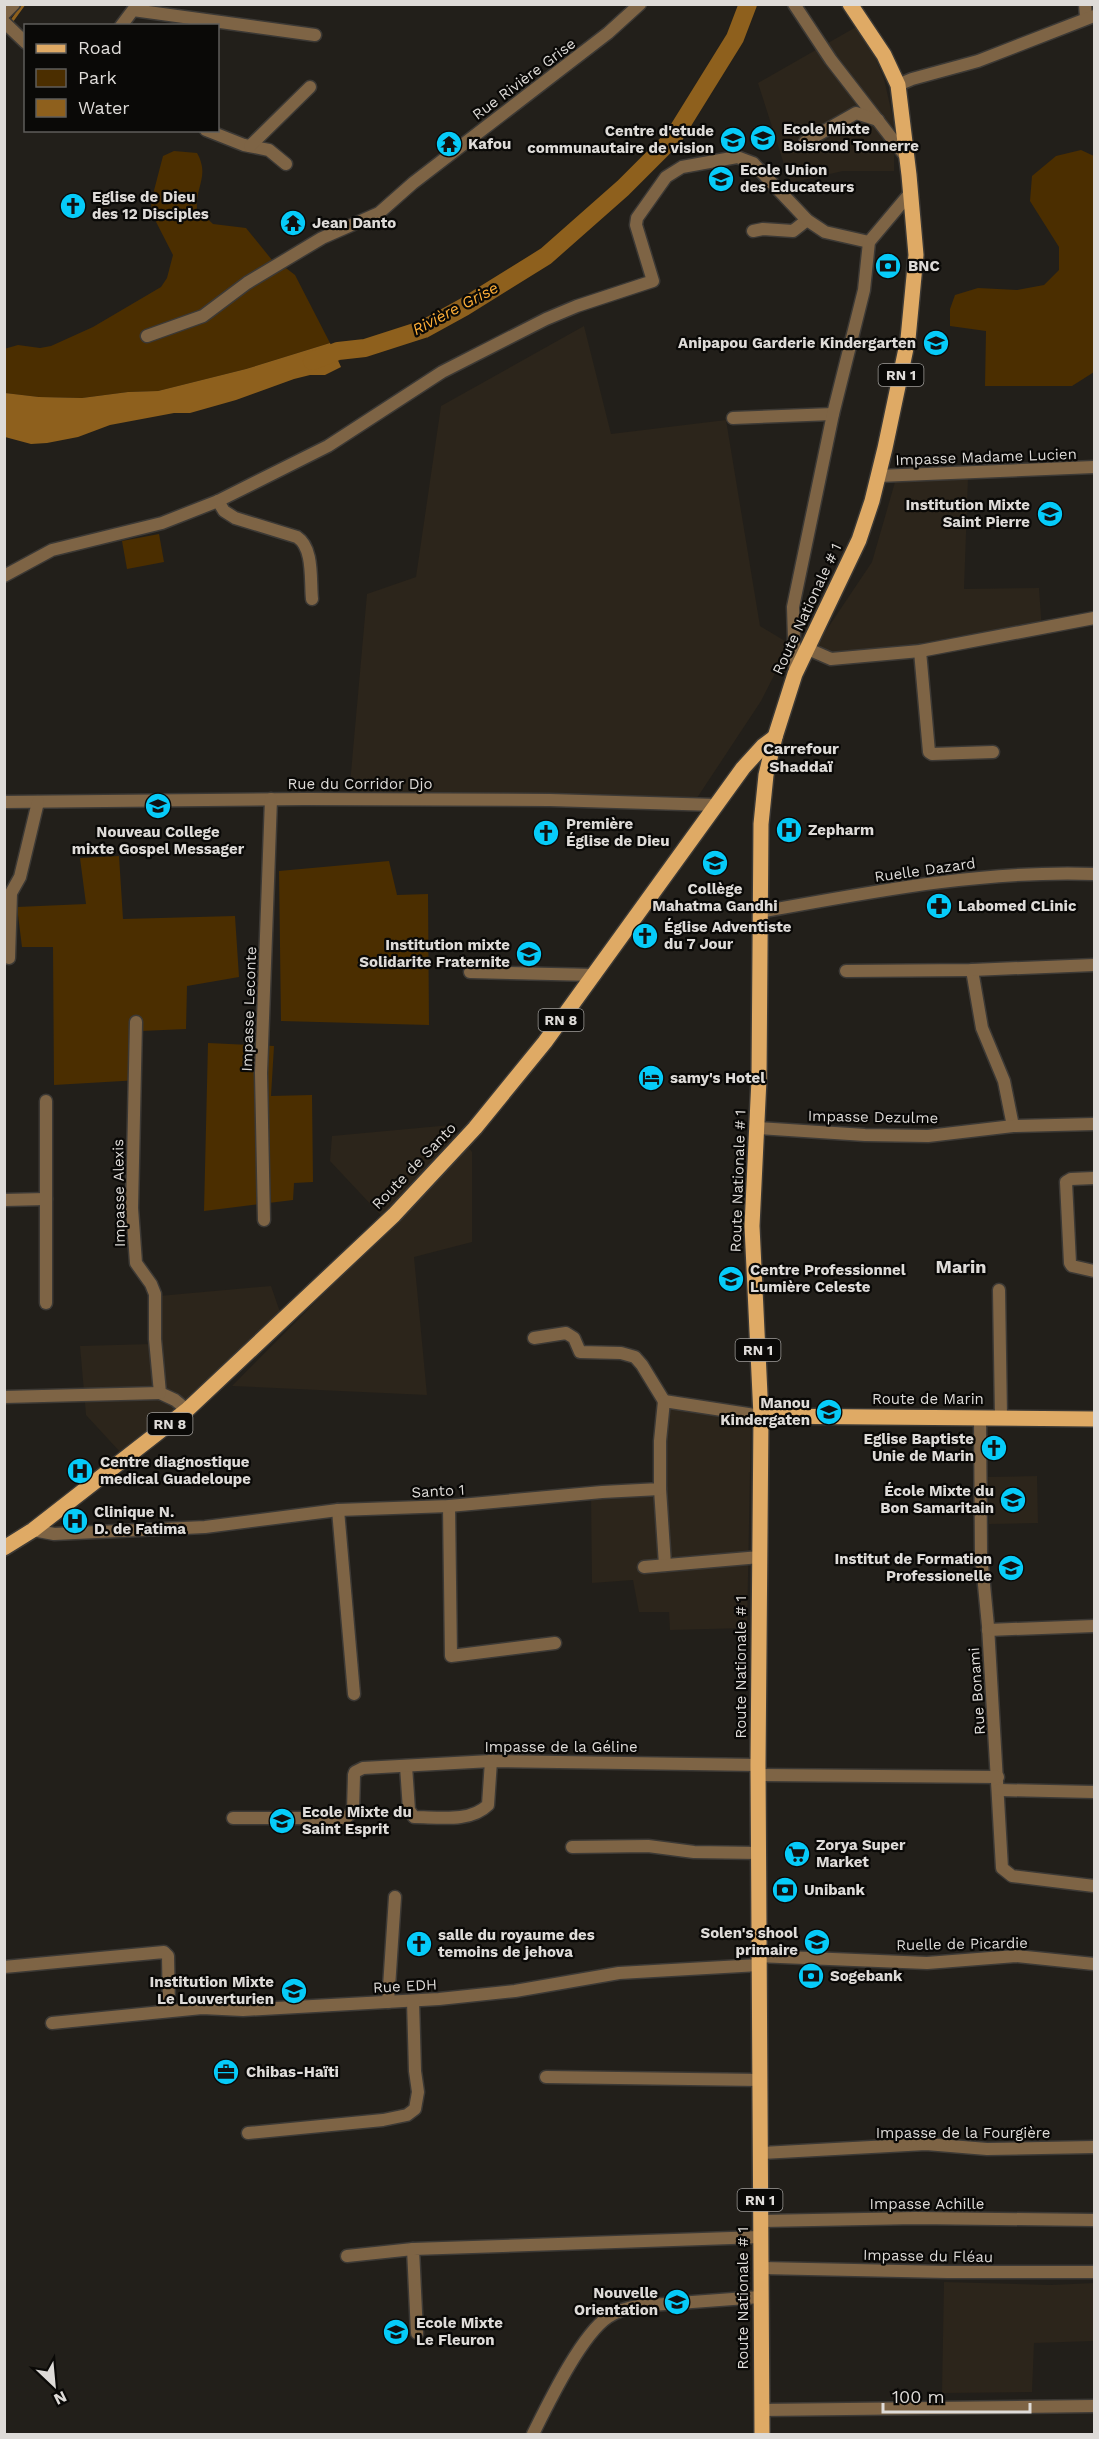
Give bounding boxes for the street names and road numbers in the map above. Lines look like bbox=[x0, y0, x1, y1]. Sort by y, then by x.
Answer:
street label: Rue Rivière Grise bbox=[469, 34, 579, 124]
road number: RN 1 bbox=[878, 364, 924, 386]
street label: Impasse Madame Lucien bbox=[895, 445, 1077, 469]
street label: Route Nationale # 1 bbox=[769, 540, 845, 678]
street label: Rue du Corridor Djo bbox=[287, 775, 433, 793]
street label: Ruelle Dazard bbox=[873, 854, 977, 886]
street label: Impasse Leconte bbox=[238, 946, 260, 1072]
road number: RN 8 bbox=[538, 1009, 584, 1031]
street label: Impasse Dezulme bbox=[808, 1107, 938, 1127]
street label: Route Nationale # 1 bbox=[727, 1109, 749, 1253]
street label: Route de Santo bbox=[368, 1119, 460, 1213]
street label: Impasse Alexis bbox=[109, 1139, 129, 1247]
road number: RN 1 bbox=[736, 1339, 780, 1361]
street label: Route de Marin bbox=[872, 1390, 984, 1408]
road number: RN 8 bbox=[148, 1413, 192, 1435]
street label: Santo 1 bbox=[411, 1481, 465, 1501]
street label: Route Nationale # 1 bbox=[732, 1596, 750, 1738]
street label: Rue Bonami bbox=[965, 1647, 989, 1735]
street label: Impasse de la Géline bbox=[484, 1738, 638, 1756]
street label: Ruelle de Picardie bbox=[896, 1934, 1028, 1954]
street label: Rue EDH bbox=[372, 1975, 438, 1997]
street label: Impasse de la Fourgière bbox=[876, 2124, 1050, 2142]
road number: RN 1 bbox=[738, 2189, 783, 2211]
street label: Impasse Achille bbox=[870, 2195, 984, 2213]
street label: Route Nationale # 1 bbox=[734, 2227, 752, 2369]
street label: Impasse du Fléau bbox=[863, 2246, 993, 2266]

